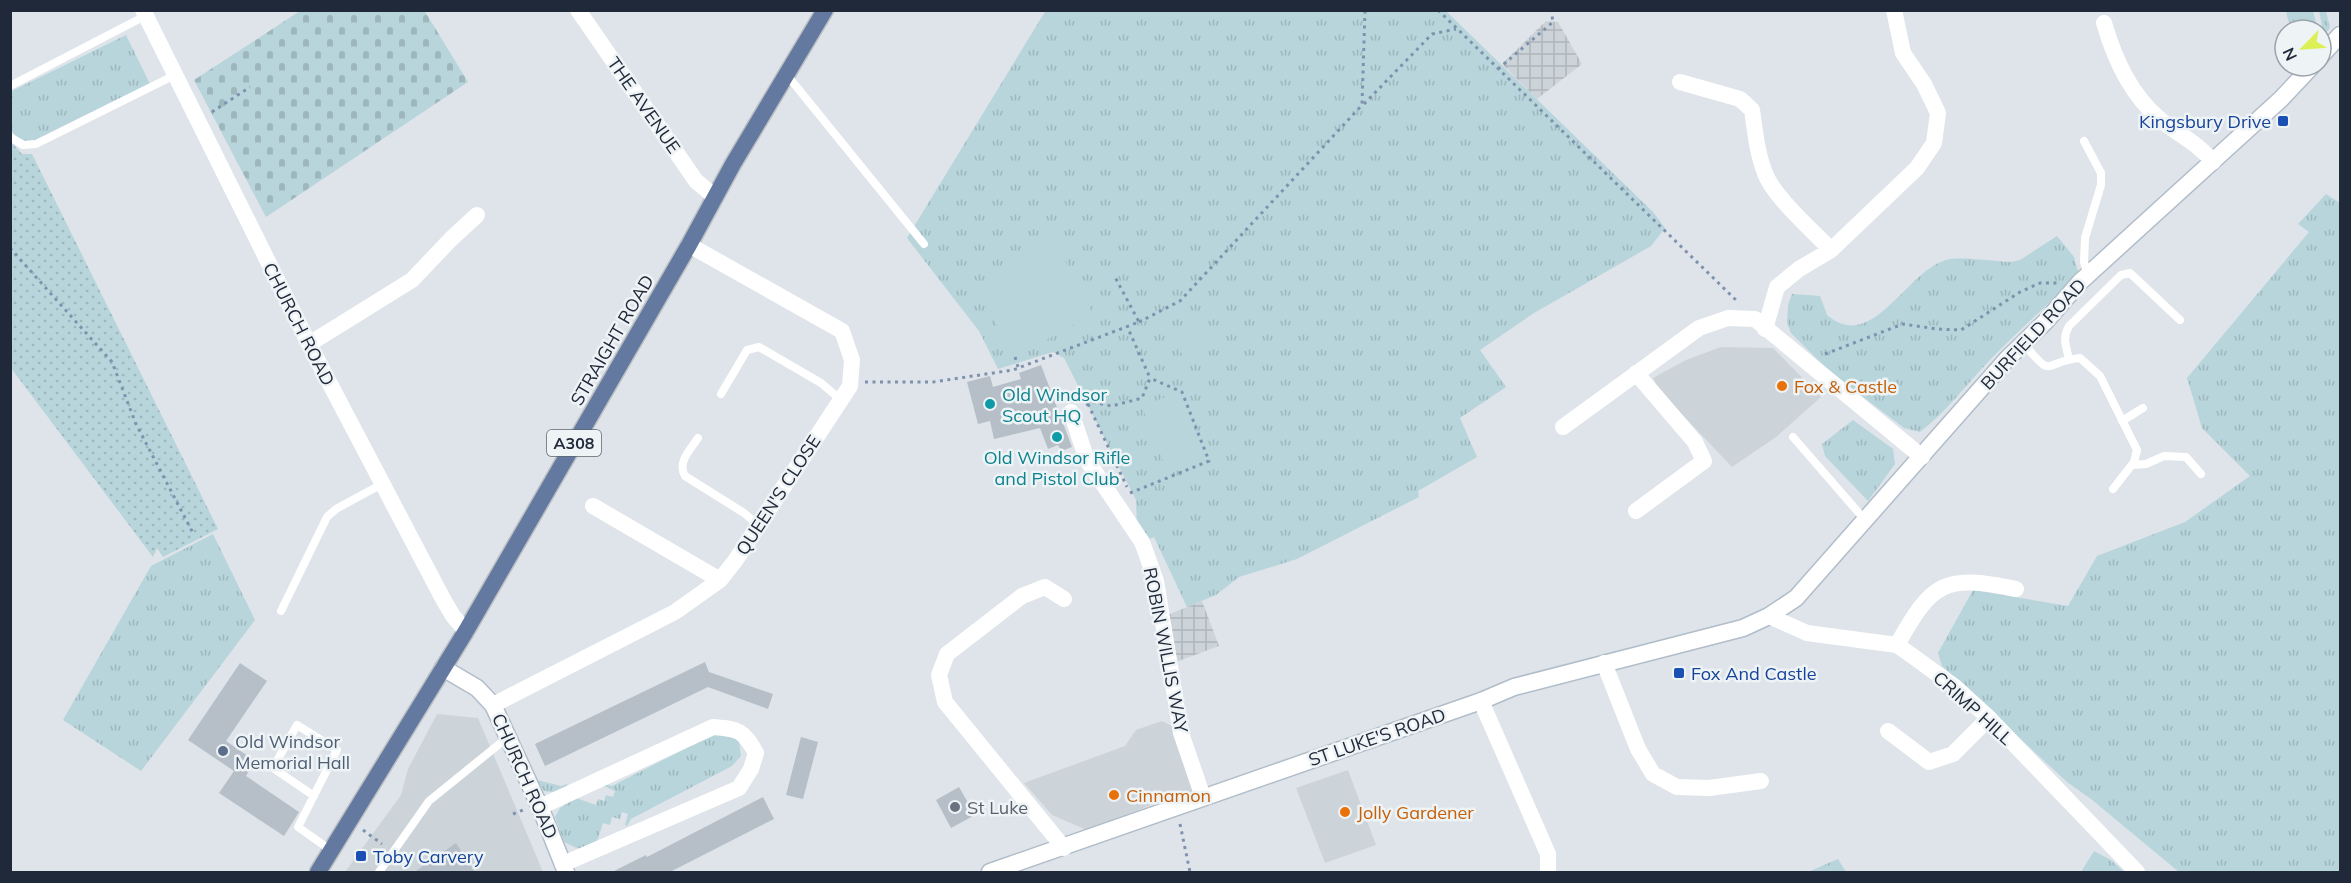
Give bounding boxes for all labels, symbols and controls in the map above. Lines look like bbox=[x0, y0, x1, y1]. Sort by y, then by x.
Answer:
north arrow bbox=[2273, 18, 2333, 78]
text: N bbox=[2278, 45, 2301, 64]
street label: THE AVENUE bbox=[602, 52, 686, 158]
place label: Kingsbury Drive bbox=[2139, 110, 2271, 133]
marker: Kingsbury Drive bbox=[2276, 114, 2290, 128]
street label: CHURCH ROAD bbox=[258, 259, 340, 389]
street label: STRAIGHT ROAD bbox=[565, 271, 659, 409]
street label: BURFIELD ROAD bbox=[1976, 274, 2090, 394]
place label: Fox & Castle bbox=[1794, 375, 1897, 398]
marker: Fox & Castle bbox=[1775, 379, 1789, 393]
place label: Old Windsor Scout HQ bbox=[1002, 383, 1108, 427]
marker: Old Windsor Scout HQ bbox=[983, 397, 997, 411]
road number: A308 bbox=[547, 430, 601, 456]
marker: Old Windsor Rifle and Pistol Club bbox=[1050, 430, 1064, 444]
street label: QUEEN'S CLOSE bbox=[731, 431, 825, 559]
place label: Old Windsor Rifle and Pistol Club bbox=[984, 446, 1130, 490]
street label: ROBIN WILLIS WAY bbox=[1139, 565, 1194, 736]
place label: Fox And Castle bbox=[1691, 662, 1816, 685]
marker: Fox And Castle bbox=[1672, 666, 1686, 680]
street label: CRIMP HILL bbox=[1928, 666, 2018, 750]
street label: ST LUKE'S ROAD bbox=[1305, 703, 1449, 771]
street label: CHURCH ROAD bbox=[487, 710, 563, 842]
place label: Old Windsor Memorial Hall bbox=[235, 730, 350, 774]
marker: Old Windsor Memorial Hall bbox=[216, 744, 230, 758]
place label: Cinnamon bbox=[1126, 784, 1211, 807]
marker: Cinnamon bbox=[1107, 788, 1121, 802]
place label: St Luke bbox=[967, 796, 1028, 819]
marker: St Luke bbox=[948, 800, 962, 814]
place label: Jolly Gardener bbox=[1357, 801, 1474, 824]
marker: Jolly Gardener bbox=[1338, 805, 1352, 819]
place label: Toby Carvery bbox=[373, 845, 484, 868]
marker: Toby Carvery bbox=[354, 849, 368, 863]

